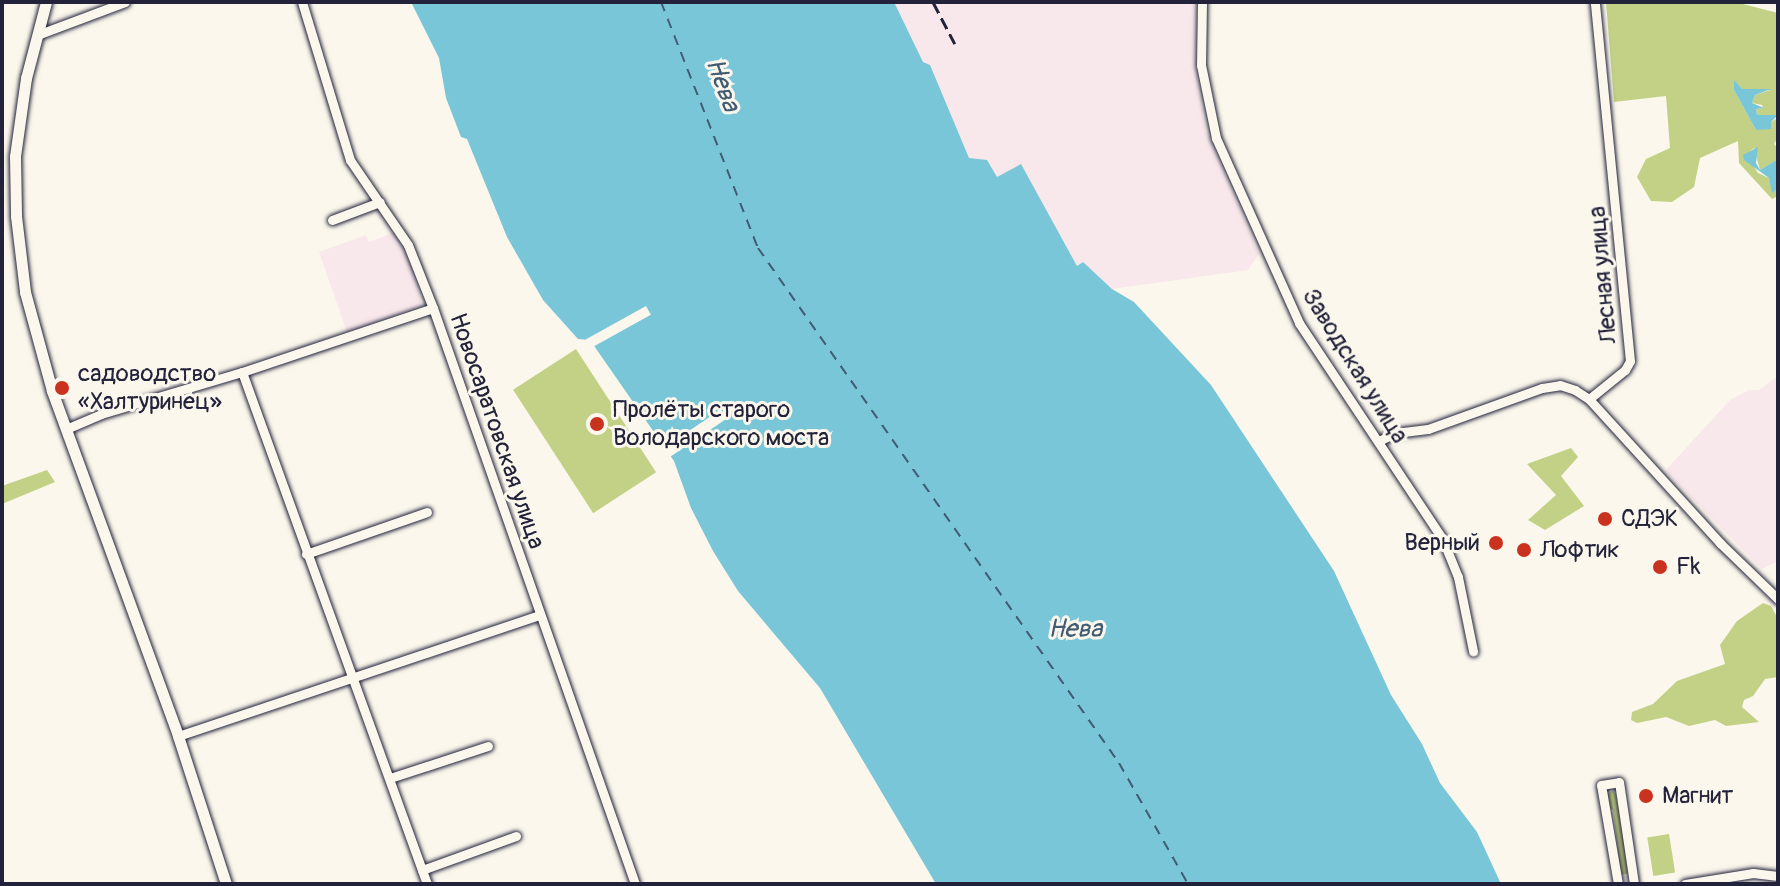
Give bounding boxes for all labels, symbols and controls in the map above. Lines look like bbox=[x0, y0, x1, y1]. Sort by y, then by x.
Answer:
water label: Нева bbox=[698, 54, 746, 116]
street label: Лесная улица bbox=[1583, 205, 1623, 345]
street label: Заводская улица bbox=[1296, 283, 1414, 449]
street label: Новосаратовская улица bbox=[443, 309, 551, 553]
place label: садоводство «Халтуринец» bbox=[78, 360, 222, 416]
marker: садоводство «Халтуринец» bbox=[53, 379, 71, 397]
place label: Пролёты старого Володарского моста bbox=[613, 396, 829, 452]
marker: Пролёты старого Володарского моста bbox=[588, 415, 606, 433]
place label: СДЭК bbox=[1621, 505, 1678, 533]
marker: СДЭК bbox=[1596, 510, 1614, 528]
place label: Верный bbox=[1404, 529, 1480, 557]
marker: Верный bbox=[1487, 534, 1505, 552]
place label: Лофтик bbox=[1540, 536, 1619, 564]
marker: Лофтик bbox=[1515, 541, 1533, 559]
place label: Fk bbox=[1676, 553, 1700, 581]
marker: Fk bbox=[1651, 558, 1669, 576]
water label: Нева bbox=[1048, 614, 1102, 646]
place label: Магнит bbox=[1662, 782, 1733, 810]
marker: Магнит bbox=[1637, 787, 1655, 805]

